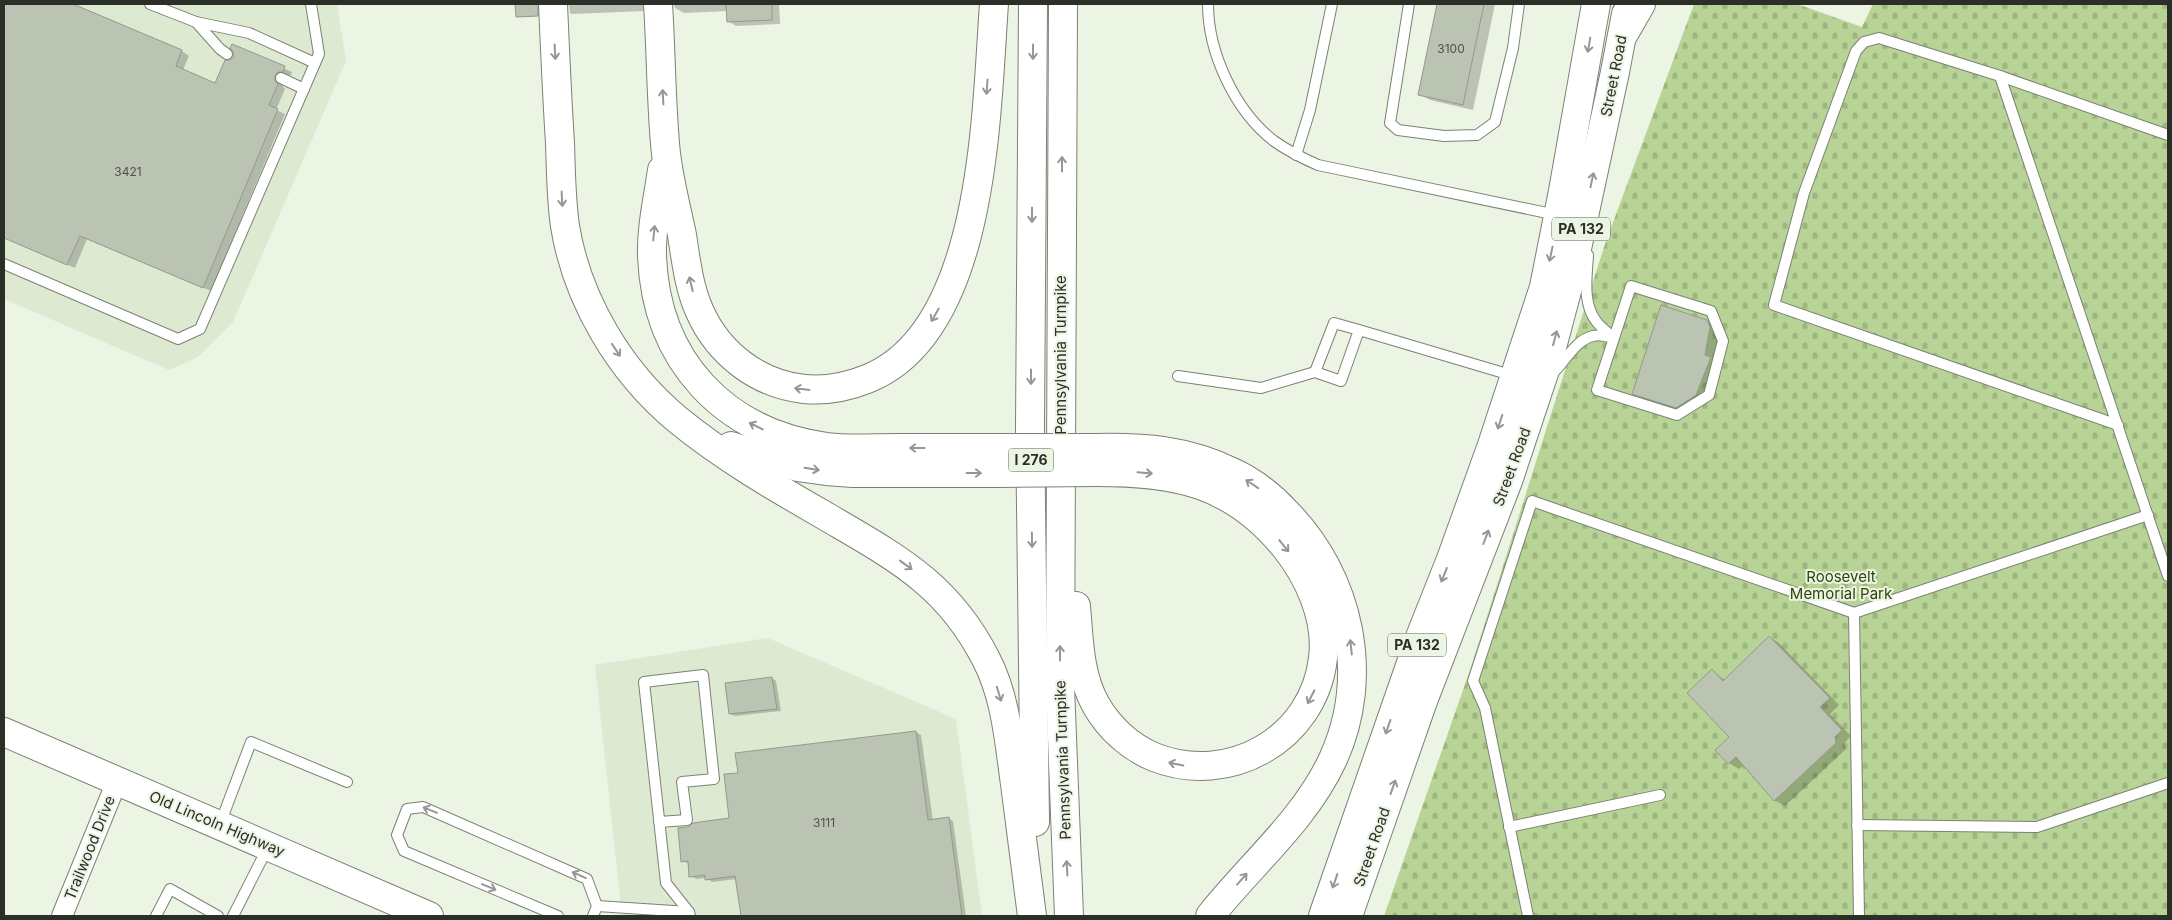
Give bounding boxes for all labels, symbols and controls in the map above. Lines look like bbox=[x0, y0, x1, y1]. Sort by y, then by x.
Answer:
street label: Street Road bbox=[1596, 33, 1631, 118]
one-way arrow bbox=[1583, 36, 1593, 52]
house number: 3100 bbox=[1437, 41, 1465, 56]
one-way arrow bbox=[551, 44, 560, 60]
one-way arrow bbox=[1028, 44, 1037, 60]
one-way arrow bbox=[983, 79, 992, 95]
one-way arrow bbox=[658, 89, 667, 105]
one-way arrow bbox=[1057, 156, 1067, 172]
house number: 3421 bbox=[114, 164, 142, 179]
one-way arrow bbox=[1588, 172, 1597, 188]
one-way arrow bbox=[558, 191, 567, 207]
one-way arrow bbox=[1027, 206, 1037, 223]
road number: PA 132 bbox=[1552, 218, 1610, 240]
one-way arrow bbox=[649, 225, 659, 241]
one-way arrow bbox=[1545, 245, 1555, 261]
street label: Pennsylvania Turnpike bbox=[1051, 275, 1070, 435]
one-way arrow bbox=[686, 277, 695, 293]
one-way arrow bbox=[930, 308, 940, 322]
one-way arrow bbox=[1550, 330, 1560, 346]
one-way arrow bbox=[611, 343, 621, 357]
one-way arrow bbox=[1026, 369, 1036, 385]
one-way arrow bbox=[794, 384, 810, 394]
one-way arrow bbox=[1494, 414, 1504, 430]
one-way arrow bbox=[749, 421, 764, 430]
street label: Street Road bbox=[1488, 425, 1535, 509]
one-way arrow bbox=[909, 443, 926, 453]
road number: I 276 bbox=[1008, 448, 1054, 472]
one-way arrow bbox=[804, 465, 820, 475]
one-way arrow bbox=[966, 468, 982, 478]
one-way arrow bbox=[1136, 468, 1152, 478]
one-way arrow bbox=[1245, 479, 1259, 489]
one-way arrow bbox=[1482, 529, 1491, 545]
one-way arrow bbox=[1027, 532, 1037, 548]
one-way arrow bbox=[1279, 540, 1290, 553]
one-way arrow bbox=[899, 560, 913, 570]
one-way arrow bbox=[1439, 567, 1449, 582]
park label: Roosevelt Memorial Park bbox=[1790, 567, 1893, 603]
road number: PA 132 bbox=[1388, 634, 1446, 656]
one-way arrow bbox=[1346, 639, 1356, 655]
one-way arrow bbox=[1055, 645, 1065, 661]
street label: Pennsylvania Turnpike bbox=[1050, 680, 1075, 840]
one-way arrow bbox=[995, 686, 1005, 702]
one-way arrow bbox=[1306, 690, 1316, 705]
one-way arrow bbox=[1383, 719, 1392, 735]
one-way arrow bbox=[1169, 759, 1185, 768]
one-way arrow bbox=[1389, 780, 1398, 796]
street label: Old Lincoln Highway bbox=[147, 786, 288, 861]
street label: Trailwood Drive bbox=[60, 793, 119, 903]
one-way arrow bbox=[423, 805, 438, 814]
street label: Street Road bbox=[1349, 805, 1394, 889]
house number: 3111 bbox=[813, 815, 835, 830]
one-way arrow bbox=[1062, 860, 1072, 876]
one-way arrow bbox=[572, 870, 587, 880]
one-way arrow bbox=[1236, 873, 1247, 886]
one-way arrow bbox=[1330, 873, 1339, 888]
one-way arrow bbox=[482, 884, 497, 893]

